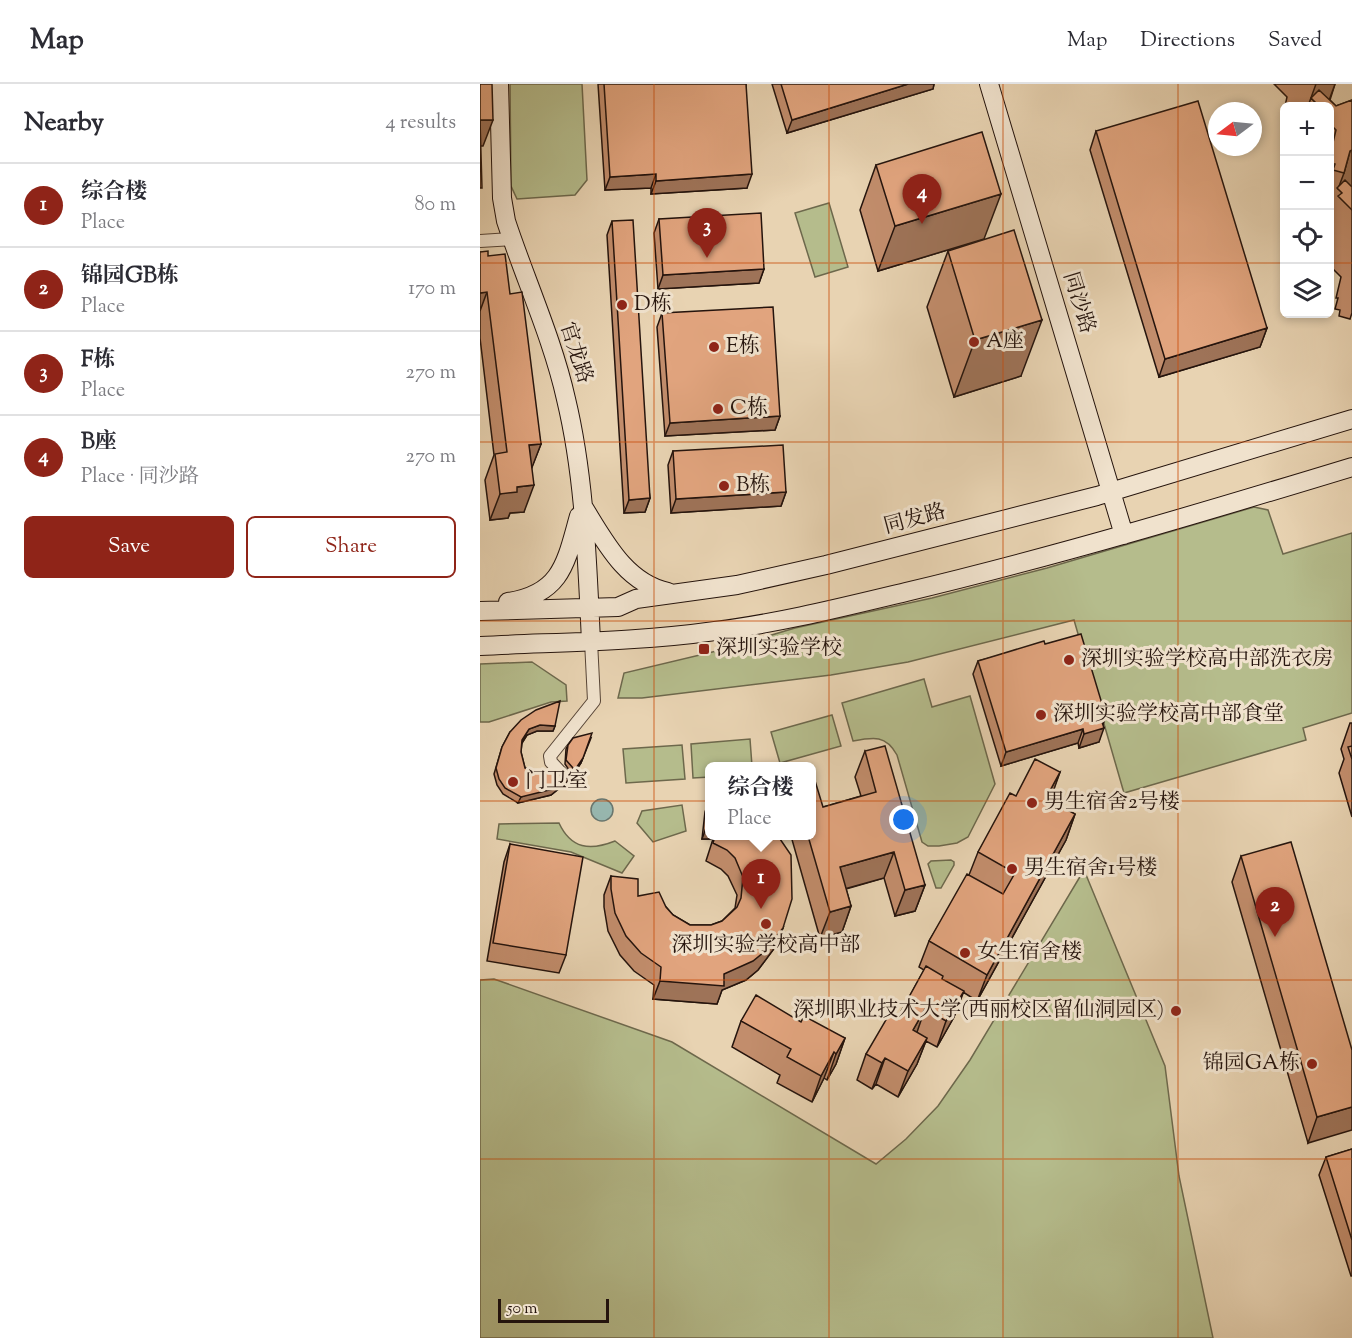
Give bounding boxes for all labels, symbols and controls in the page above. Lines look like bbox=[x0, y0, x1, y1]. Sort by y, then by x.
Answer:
text: Map bbox=[30, 21, 84, 61]
text: Map bbox=[1067, 26, 1107, 56]
text: Directions bbox=[1140, 26, 1235, 56]
text: Saved bbox=[1268, 26, 1322, 56]
north arrow bbox=[1208, 102, 1262, 156]
map controls bbox=[1280, 102, 1334, 318]
button: + bbox=[1280, 102, 1334, 156]
text: Nearby bbox=[24, 105, 104, 142]
text: 4 results bbox=[385, 109, 456, 138]
button: − bbox=[1280, 156, 1334, 210]
pin: 4 bbox=[902, 174, 942, 224]
text: 综合楼 bbox=[81, 177, 147, 209]
text: 1 bbox=[40, 191, 47, 220]
text: 80 m bbox=[415, 191, 456, 220]
pin: 3 bbox=[688, 208, 726, 258]
text: Place bbox=[81, 209, 125, 238]
button: locate bbox=[1280, 210, 1334, 264]
text: 锦园GB栋 bbox=[81, 261, 179, 293]
button: layers bbox=[1280, 264, 1334, 318]
street label: 同沙路 bbox=[1054, 268, 1102, 338]
text: 2 bbox=[39, 275, 48, 304]
text: 170 m bbox=[408, 275, 456, 304]
place label: D栋 bbox=[634, 290, 672, 320]
text: Place bbox=[81, 293, 125, 322]
marker: D栋 bbox=[615, 298, 629, 312]
street label: 官龙路 bbox=[551, 318, 599, 388]
place label: A座 bbox=[986, 327, 1024, 357]
place label: E栋 bbox=[726, 332, 760, 362]
marker: A座 bbox=[967, 335, 981, 349]
marker: E栋 bbox=[707, 340, 721, 354]
text: F栋 bbox=[81, 345, 115, 377]
text: 3 bbox=[39, 359, 48, 388]
text: 270 m bbox=[406, 359, 456, 388]
text: Place bbox=[81, 377, 125, 406]
place label: C栋 bbox=[730, 394, 768, 424]
marker: C栋 bbox=[711, 402, 725, 416]
text: B座 bbox=[81, 427, 117, 459]
text: 4 bbox=[38, 443, 49, 472]
text: 270 m bbox=[406, 443, 456, 472]
text: Place · 同沙路 bbox=[81, 463, 199, 492]
place label: B栋 bbox=[736, 471, 770, 501]
marker: B栋 bbox=[717, 479, 731, 493]
street label: 同发路 bbox=[881, 497, 949, 543]
button: Save bbox=[24, 516, 234, 578]
button: Share bbox=[246, 516, 456, 578]
place label: 深圳实验学校 bbox=[716, 634, 842, 664]
marker: 深圳实验学校 bbox=[697, 642, 711, 656]
place label: 深圳实验学校高中部洗衣房 bbox=[1081, 645, 1333, 675]
marker: 深圳实验学校高中部洗衣房 bbox=[1062, 653, 1076, 667]
place label: 深圳实验学校高中部食堂 bbox=[1053, 700, 1284, 730]
marker: 深圳实验学校高中部食堂 bbox=[1034, 708, 1048, 722]
popup bbox=[705, 762, 816, 840]
place label: 门卫室 bbox=[525, 767, 588, 797]
text: 综合楼 bbox=[727, 773, 794, 805]
marker: 门卫室 bbox=[506, 775, 520, 789]
place label: 男生宿舍2号楼 bbox=[1044, 788, 1180, 818]
marker: 男生宿舍2号楼 bbox=[1025, 796, 1039, 810]
text: Place bbox=[727, 805, 772, 834]
your location bbox=[889, 805, 918, 834]
place label: 男生宿舍1号楼 bbox=[1024, 854, 1157, 884]
pin: 1 bbox=[742, 860, 780, 909]
marker: 男生宿舍1号楼 bbox=[1005, 862, 1019, 876]
pin: 2 bbox=[1256, 888, 1294, 937]
marker: 深圳实验学校高中部 bbox=[759, 917, 773, 931]
place label: 深圳实验学校高中部 bbox=[672, 931, 861, 961]
place label: 女生宿舍楼 bbox=[977, 938, 1082, 968]
marker: 女生宿舍楼 bbox=[958, 946, 972, 960]
place label: 深圳职业技术大学(西丽校区留仙洞园区) bbox=[793, 996, 1164, 1026]
marker: 深圳职业技术大学(西丽校区留仙洞园区) bbox=[1169, 1004, 1183, 1018]
place label: 锦园GA栋 bbox=[1203, 1049, 1300, 1079]
marker: 锦园GA栋 bbox=[1305, 1057, 1319, 1071]
scale bar bbox=[498, 1296, 609, 1324]
text: 50 m bbox=[507, 1298, 538, 1321]

